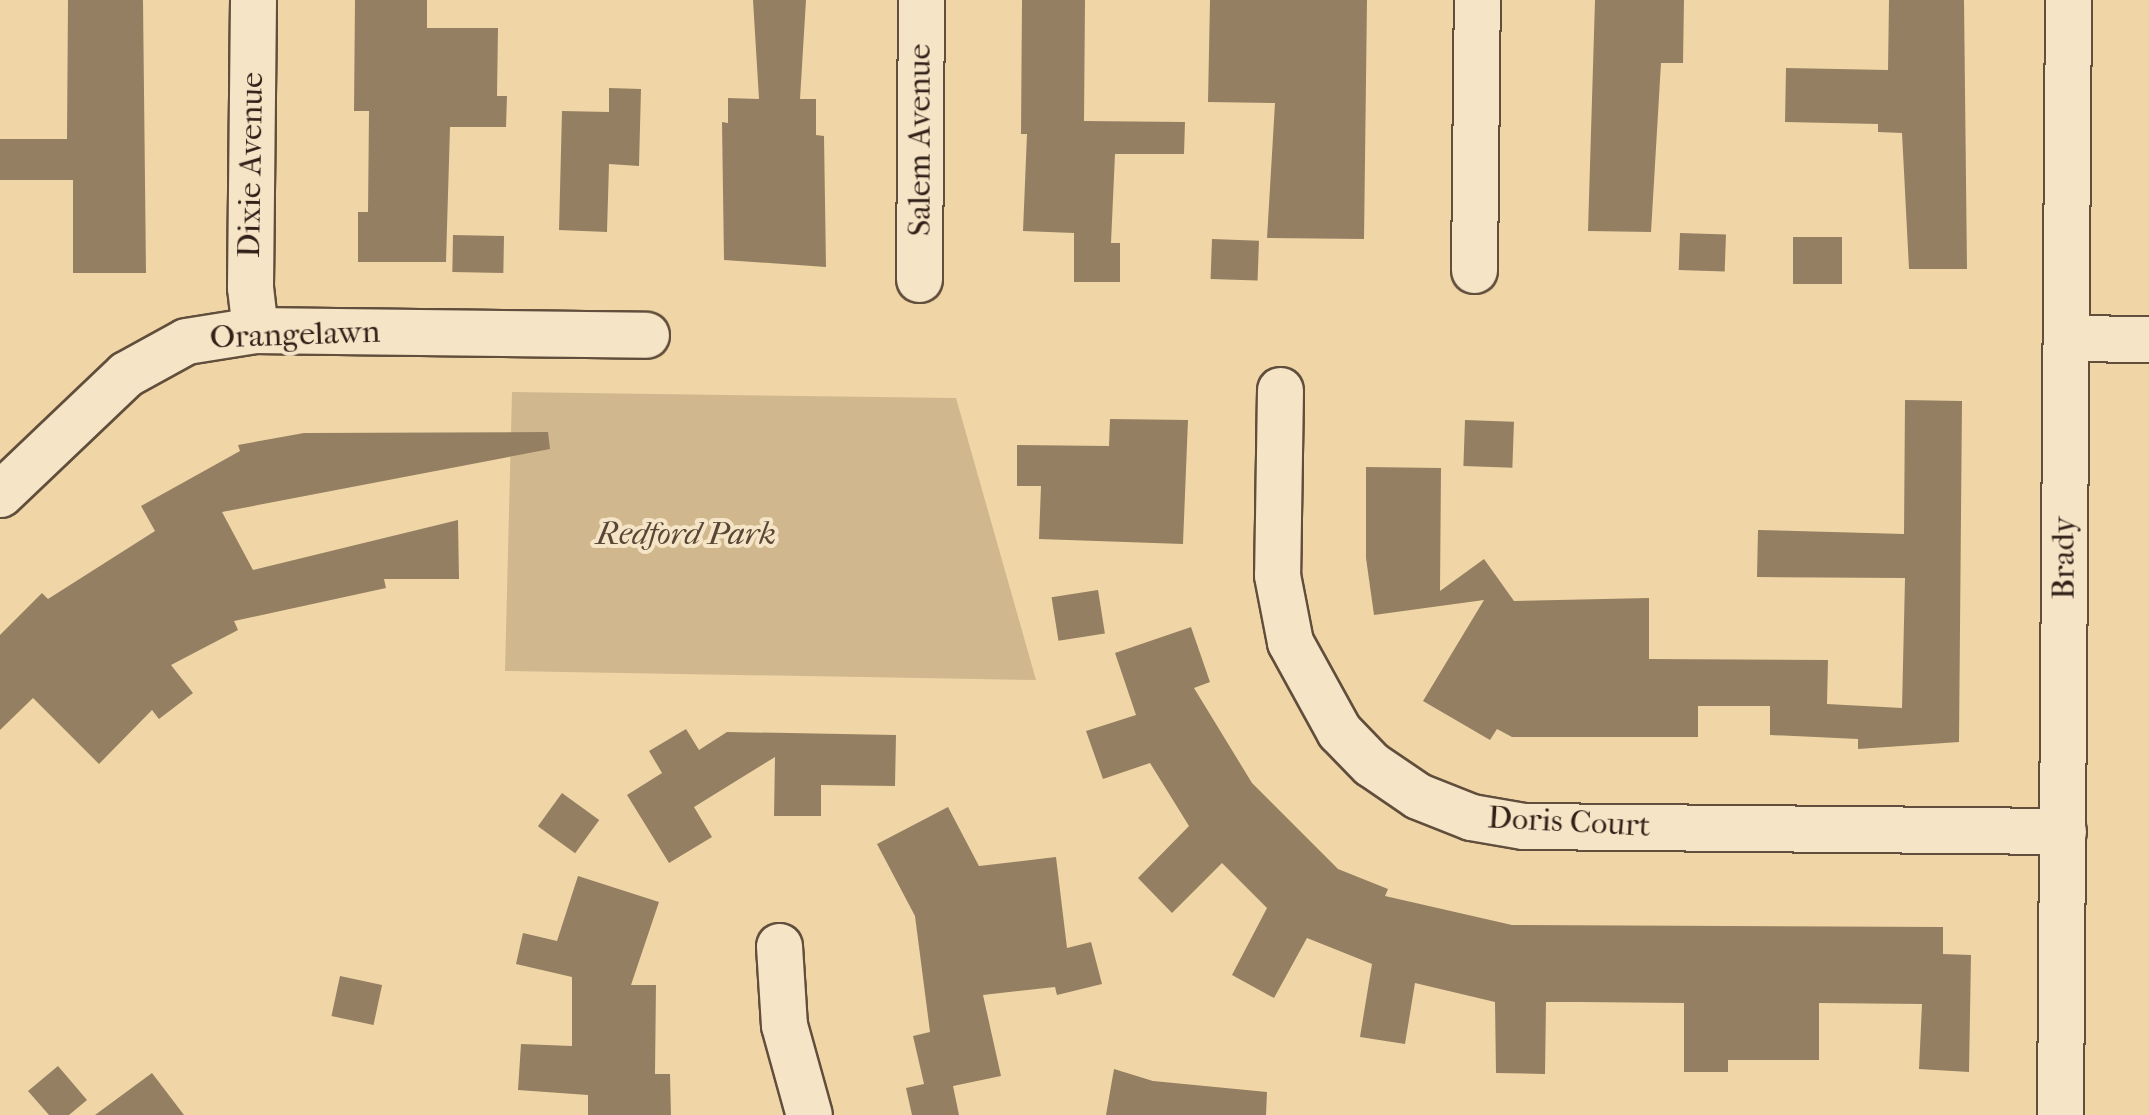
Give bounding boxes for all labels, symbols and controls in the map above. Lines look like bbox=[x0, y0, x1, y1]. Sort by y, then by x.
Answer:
street label: Salem Avenue bbox=[901, 44, 939, 236]
street label: Dixie Avenue bbox=[230, 72, 272, 258]
street label: Orangelawn bbox=[209, 313, 381, 357]
park label: Redford Park bbox=[596, 515, 776, 553]
street label: Brady bbox=[2045, 516, 2083, 600]
street label: Doris Court bbox=[1487, 799, 1651, 845]

